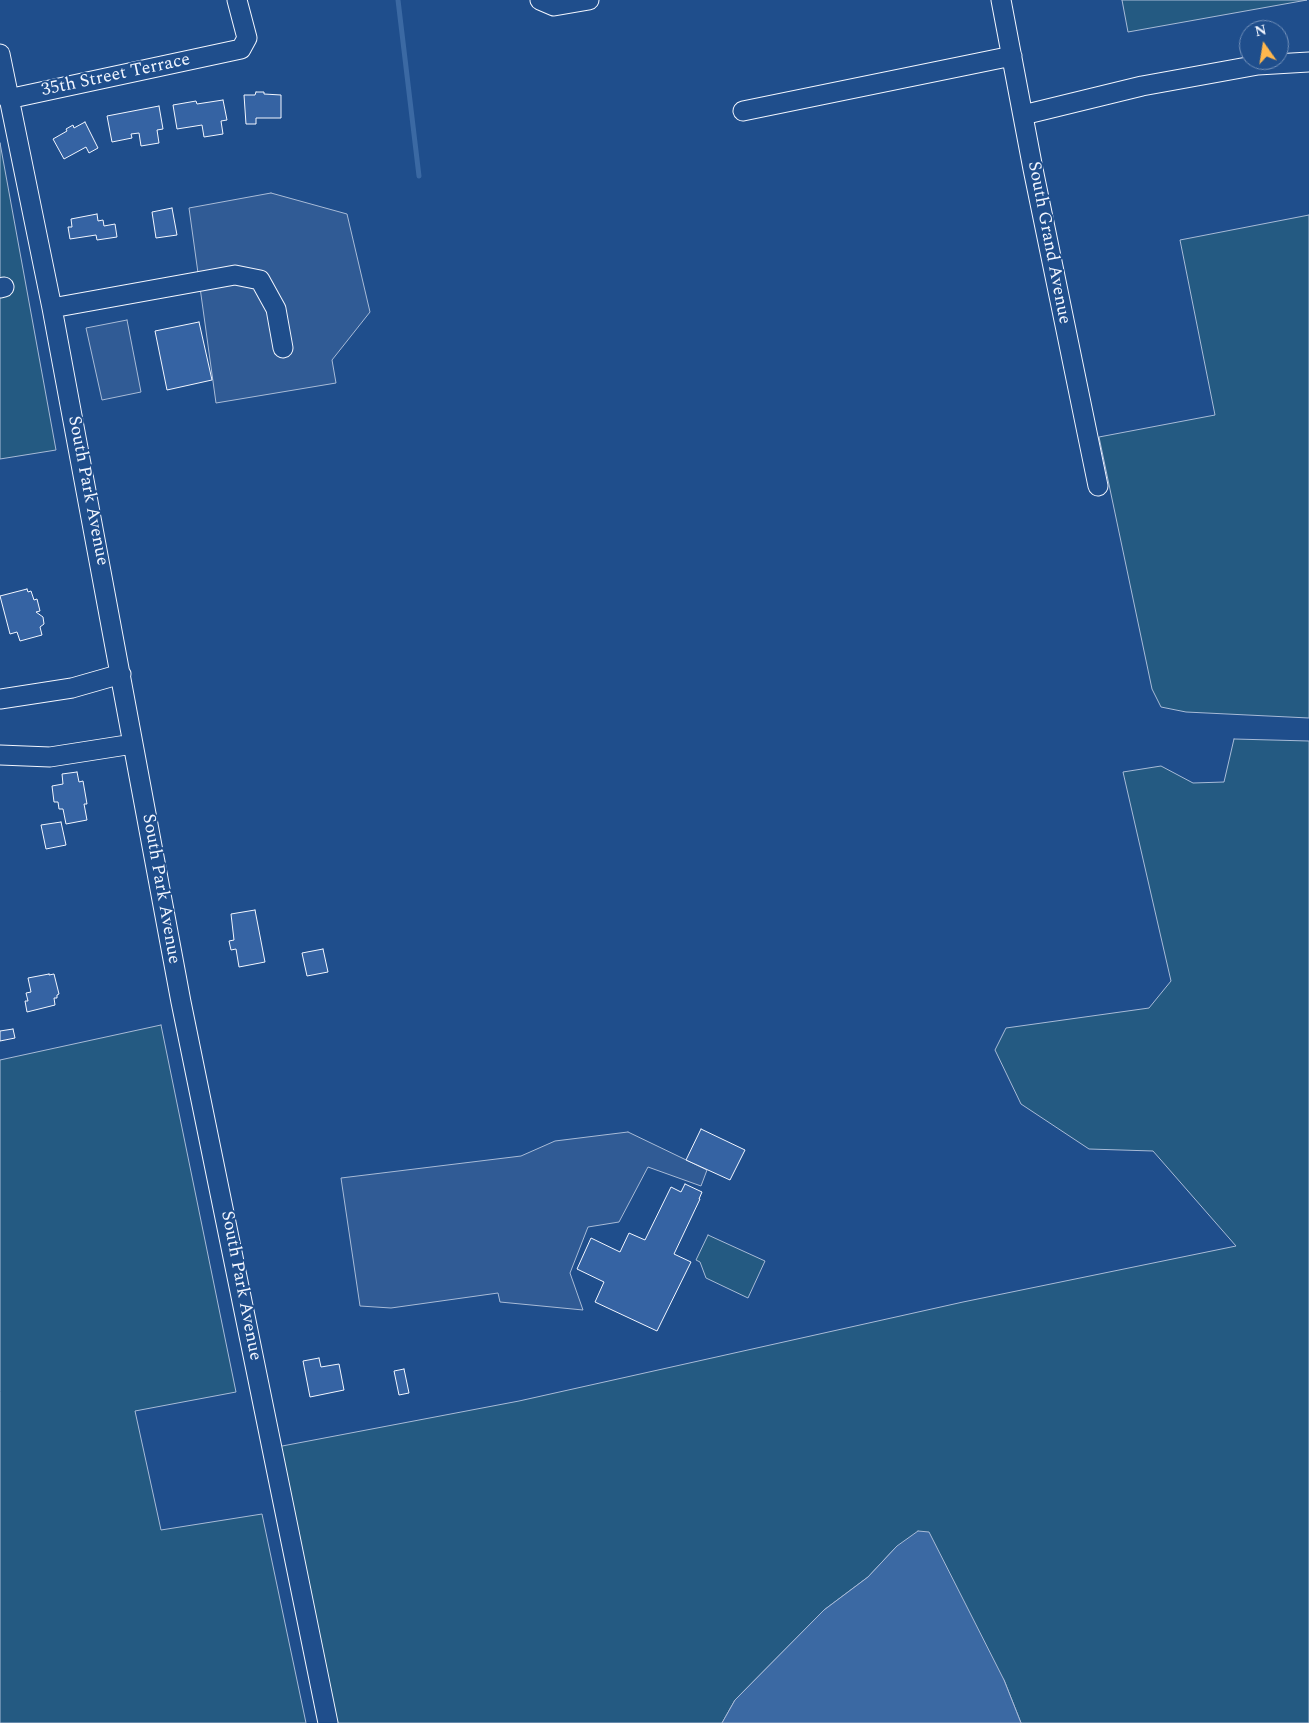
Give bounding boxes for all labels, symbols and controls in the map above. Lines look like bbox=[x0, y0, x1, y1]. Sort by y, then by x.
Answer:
text: N bbox=[1253, 19, 1269, 42]
north arrow bbox=[1239, 20, 1289, 70]
street label: 35th Street Terrace bbox=[40, 50, 192, 102]
street label: South Grand Avenue bbox=[1022, 160, 1074, 326]
street label: South Park Avenue bbox=[62, 414, 112, 568]
street label: South Park Avenue bbox=[136, 812, 184, 966]
street label: South Park Avenue bbox=[215, 1209, 265, 1363]

